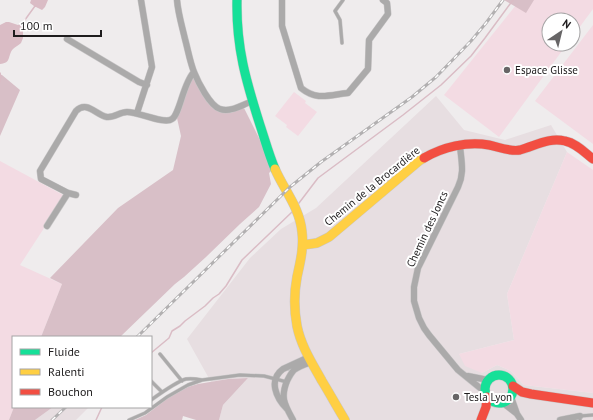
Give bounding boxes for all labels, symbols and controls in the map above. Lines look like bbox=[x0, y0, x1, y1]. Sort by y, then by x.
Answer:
scale bar bbox=[14, 12, 101, 38]
north arrow bbox=[541, 12, 581, 52]
text: N bbox=[560, 16, 574, 32]
text: 100 m bbox=[20, 18, 53, 33]
place label: Espace Glisse bbox=[515, 63, 578, 77]
marker: Espace Glisse bbox=[502, 65, 512, 75]
street label: Chemin de la Brocardière bbox=[321, 143, 423, 229]
street label: Chemin des Joncs bbox=[403, 188, 451, 269]
legend bbox=[12, 336, 152, 408]
text: Fluide bbox=[48, 344, 80, 359]
text: Ralenti bbox=[48, 364, 84, 379]
text: Bouchon bbox=[48, 384, 93, 399]
place label: Tesla Lyon bbox=[464, 390, 512, 404]
marker: Tesla Lyon bbox=[451, 392, 461, 402]

